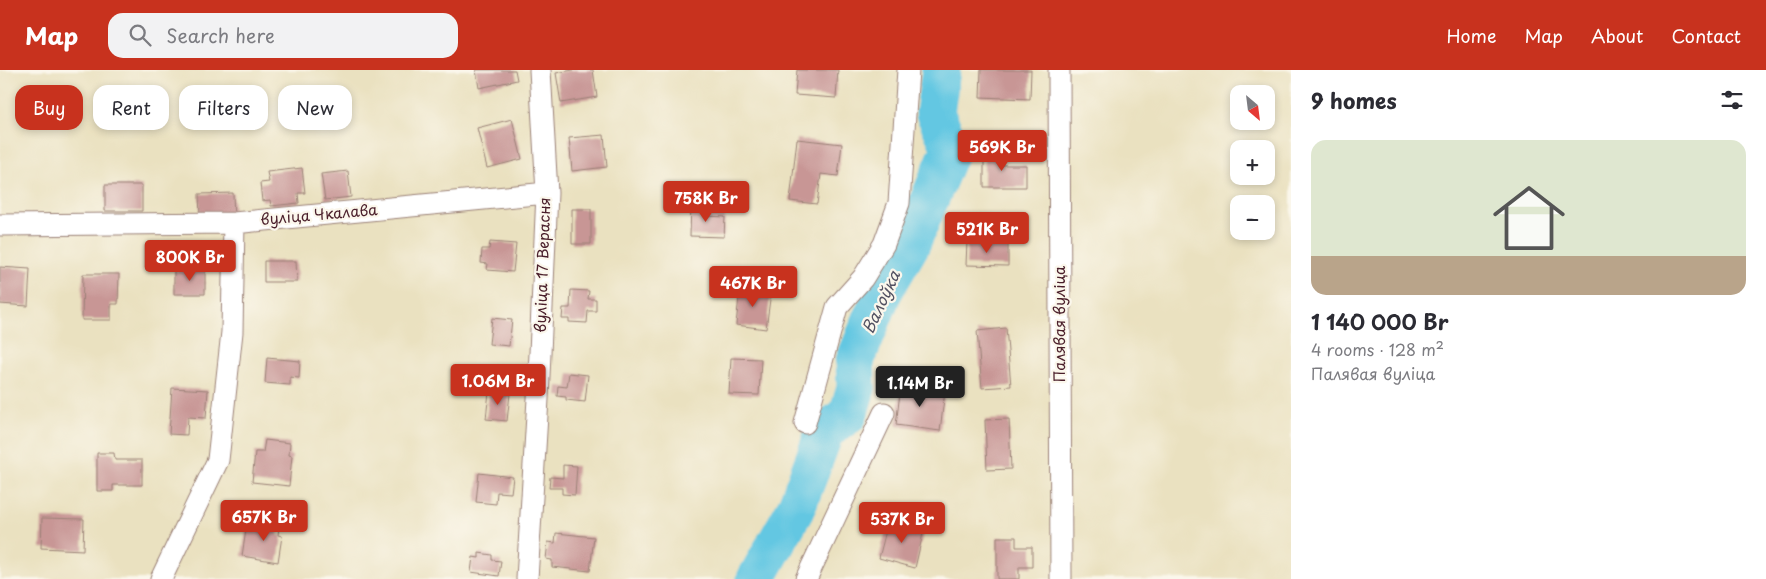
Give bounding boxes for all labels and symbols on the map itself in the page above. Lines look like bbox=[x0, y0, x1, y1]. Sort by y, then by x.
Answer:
north arrow bbox=[1230, 85, 1275, 130]
pin: 569K Br bbox=[956, 129, 1048, 172]
pin: 758K Br bbox=[660, 180, 752, 223]
street label: вуліца Чкалава bbox=[259, 197, 379, 230]
street label: вуліца 17 Верасня bbox=[528, 197, 555, 333]
pin: 521K Br bbox=[941, 212, 1033, 254]
pin: 800K Br bbox=[144, 240, 236, 282]
water label: Валоўка bbox=[855, 265, 906, 337]
street label: Палявая вуліца bbox=[1047, 265, 1070, 382]
pin: 467K Br bbox=[707, 266, 799, 308]
pin: 1.06M Br bbox=[446, 364, 550, 406]
pin: 1.14M Br bbox=[868, 366, 972, 408]
pin: 657K Br bbox=[218, 500, 310, 542]
pin: 537K Br bbox=[856, 502, 948, 544]

